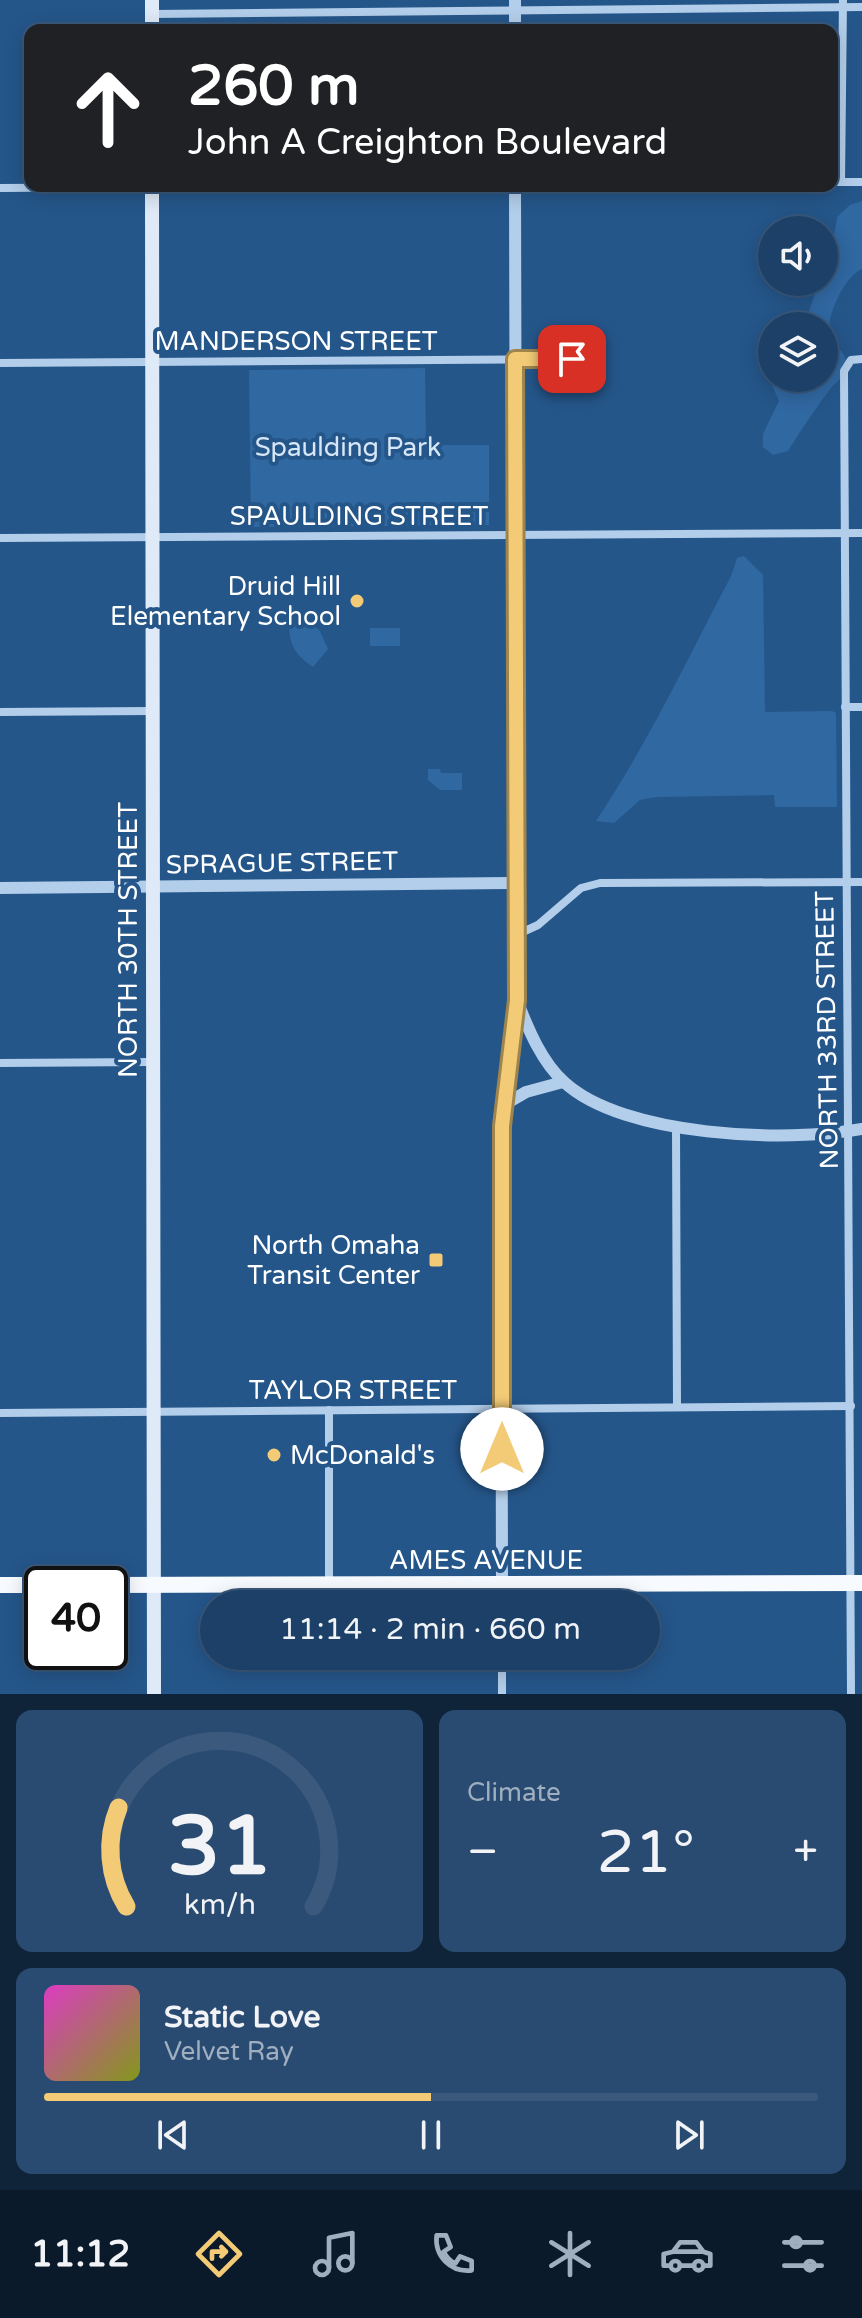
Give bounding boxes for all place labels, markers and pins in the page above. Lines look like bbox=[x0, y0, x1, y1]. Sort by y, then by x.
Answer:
pin bbox=[538, 325, 606, 393]
place label: Druid Hill Elementary School bbox=[110, 571, 341, 632]
marker: Druid Hill Elementary School bbox=[348, 592, 366, 610]
place label: North Omaha Transit Center bbox=[247, 1230, 420, 1291]
marker: North Omaha Transit Center bbox=[427, 1251, 445, 1269]
place label: McDonald's bbox=[290, 1440, 435, 1471]
marker: McDonald's bbox=[265, 1446, 283, 1464]

